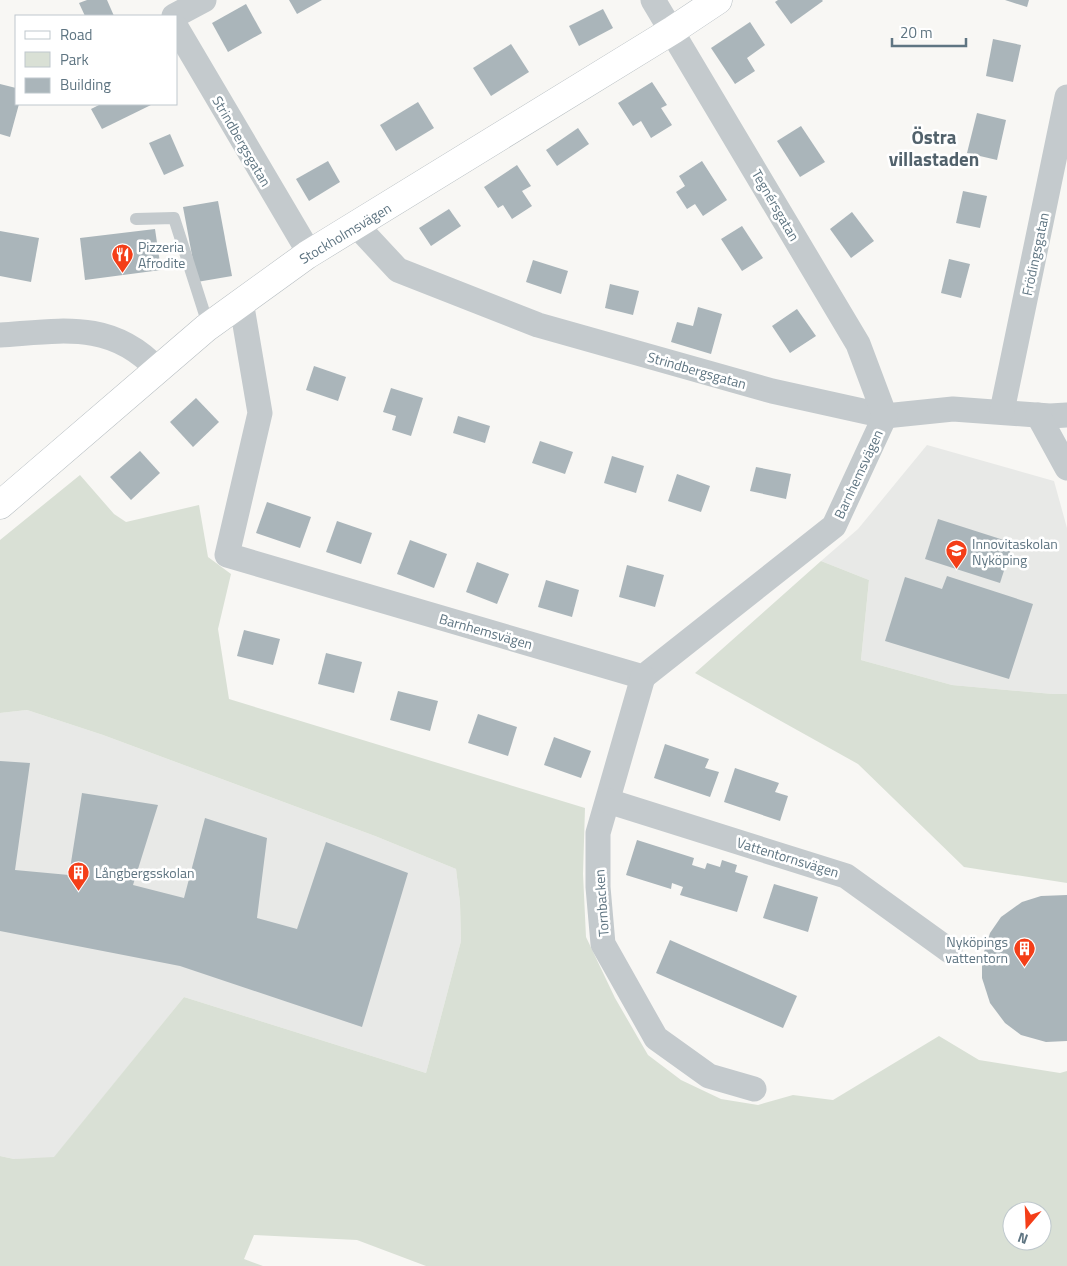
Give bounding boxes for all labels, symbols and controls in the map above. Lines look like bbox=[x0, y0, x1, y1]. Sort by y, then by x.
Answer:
legend bbox=[15, 15, 178, 105]
scale bar bbox=[892, 15, 966, 47]
text: 20 m bbox=[900, 21, 933, 44]
text: Road bbox=[60, 23, 92, 46]
text: Park bbox=[60, 48, 89, 71]
text: Building bbox=[60, 73, 111, 96]
street label: Strindbergsgatan bbox=[207, 92, 277, 190]
district label: Östra villastaden bbox=[889, 122, 979, 173]
street label: Tegnérsgatan bbox=[747, 165, 805, 245]
street label: Stockholmsvägen bbox=[295, 197, 395, 269]
street label: Frödingsgatan bbox=[1016, 211, 1054, 297]
place label: Pizzeria Afrodite bbox=[138, 236, 185, 273]
restaurant icon: Pizzeria Afrodite bbox=[110, 242, 134, 273]
street label: Strindbergsgatan bbox=[645, 346, 749, 394]
street label: Barnhemsvägen bbox=[828, 426, 888, 522]
place label: Innovitaskolan Nyköping bbox=[972, 533, 1058, 570]
school or university icon: Innovitaskolan Nyköping bbox=[944, 539, 968, 570]
street label: Barnhemsvägen bbox=[437, 608, 535, 654]
street label: Vattentornsvägen bbox=[734, 832, 842, 882]
building icon: Långbergsskolan bbox=[67, 860, 91, 891]
place label: Långbergsskolan bbox=[95, 862, 195, 883]
street label: Tornbacken bbox=[588, 869, 614, 937]
place label: Nyköpings vattentorn bbox=[945, 931, 1008, 968]
building icon: Nyköpings vattentorn bbox=[1012, 937, 1036, 968]
north arrow bbox=[1002, 1201, 1052, 1251]
text: N bbox=[1015, 1227, 1031, 1250]

